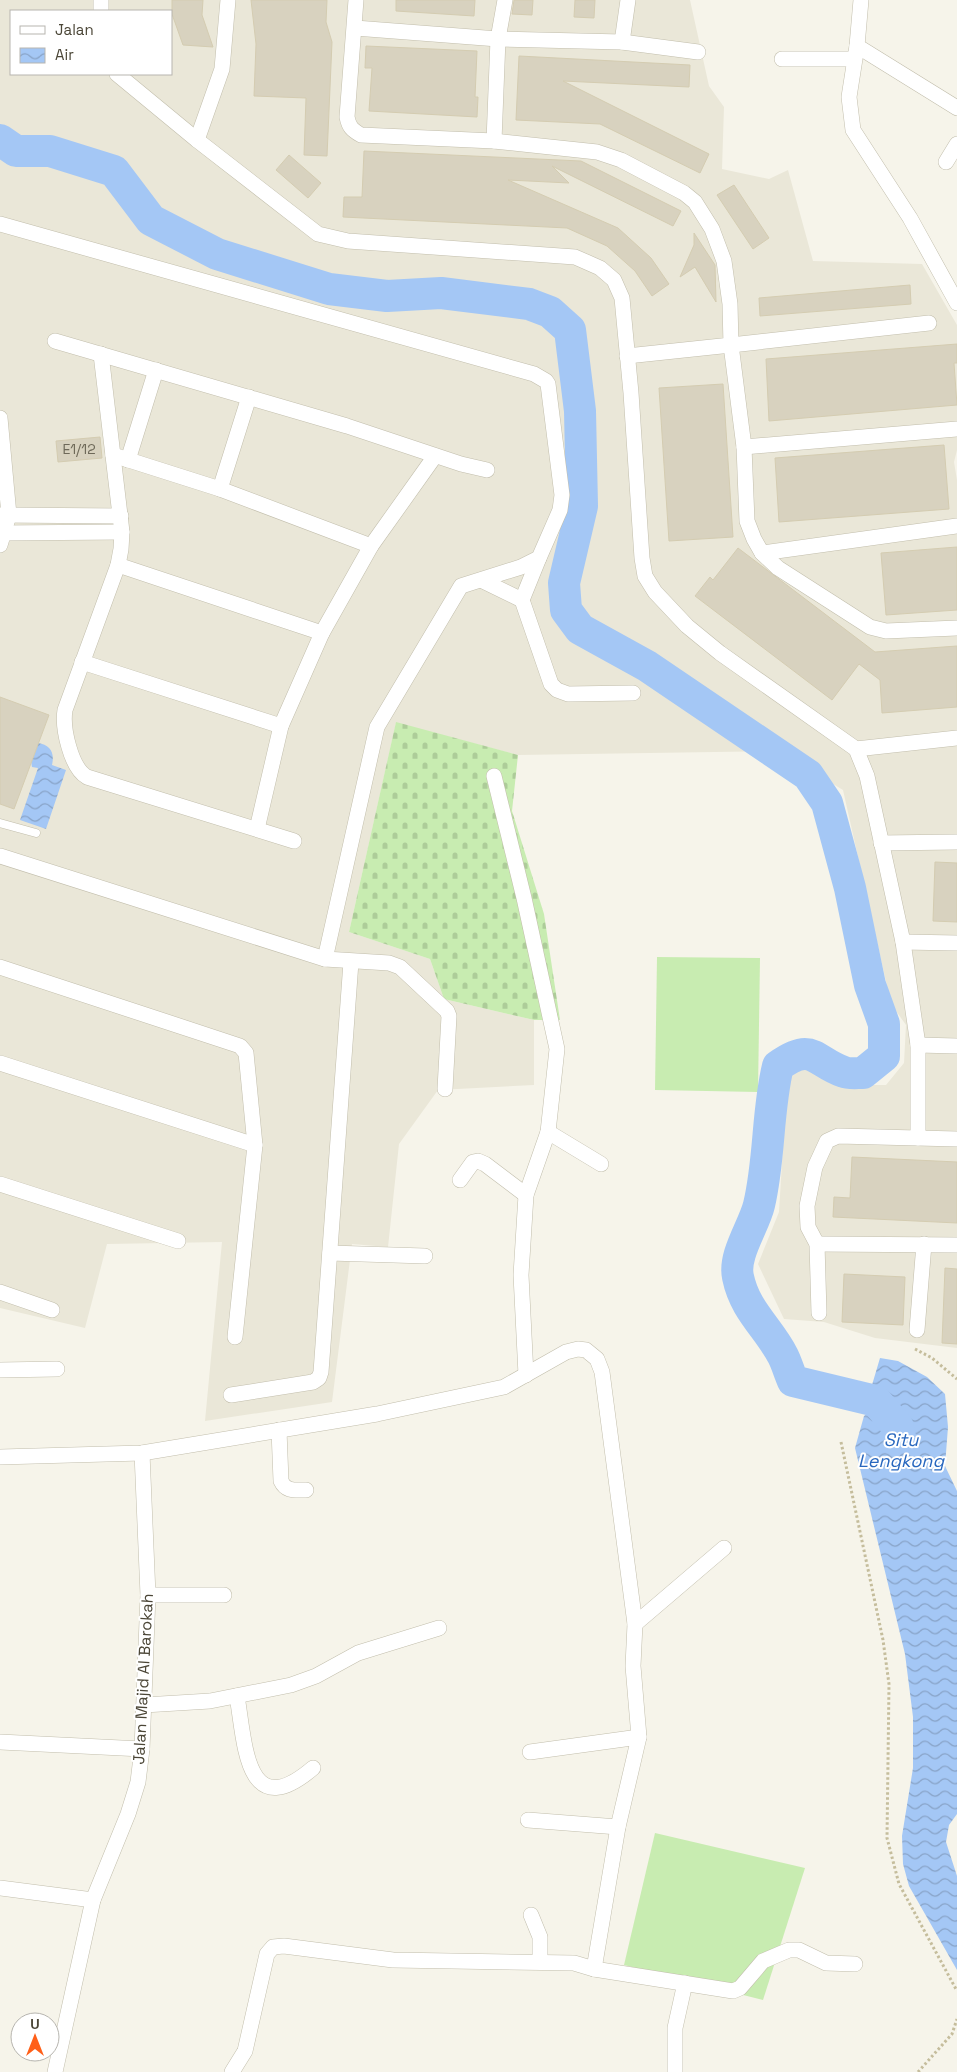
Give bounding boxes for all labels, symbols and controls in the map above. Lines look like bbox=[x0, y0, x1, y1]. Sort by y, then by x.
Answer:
legend bbox=[10, 10, 172, 75]
text: Jalan bbox=[55, 20, 94, 39]
text: Air bbox=[55, 45, 74, 64]
house number: E1/12 bbox=[62, 440, 96, 458]
water label: Situ Lengkong bbox=[858, 1428, 945, 1472]
street label: Jalan Majid Al Barokah bbox=[128, 1593, 158, 1765]
north arrow bbox=[10, 2012, 60, 2062]
text: U bbox=[30, 2015, 40, 2033]

